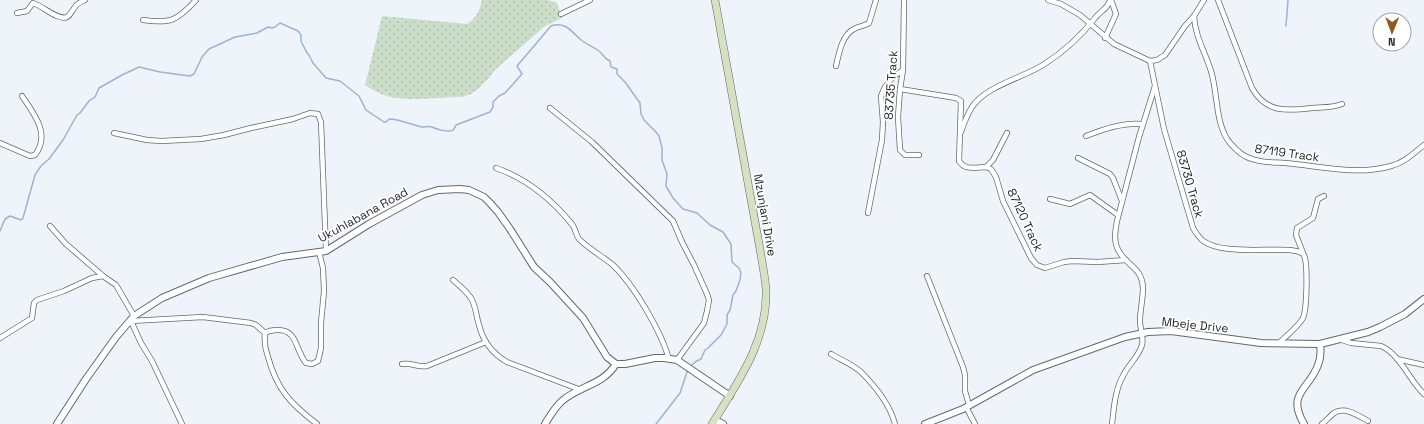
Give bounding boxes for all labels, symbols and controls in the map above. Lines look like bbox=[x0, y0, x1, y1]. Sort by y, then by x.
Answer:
north arrow bbox=[1372, 12, 1412, 52]
text: N bbox=[1388, 35, 1396, 49]
street label: 83735 Track bbox=[881, 49, 901, 120]
street label: 87119 Track bbox=[1254, 141, 1321, 166]
street label: 83730 Track bbox=[1173, 148, 1207, 220]
street label: Mzunjani Drive bbox=[750, 173, 780, 257]
street label: Ukuhlabana Road bbox=[315, 184, 411, 246]
street label: 87120 Track bbox=[1003, 186, 1047, 254]
street label: Mbeje Drive bbox=[1161, 314, 1229, 336]

